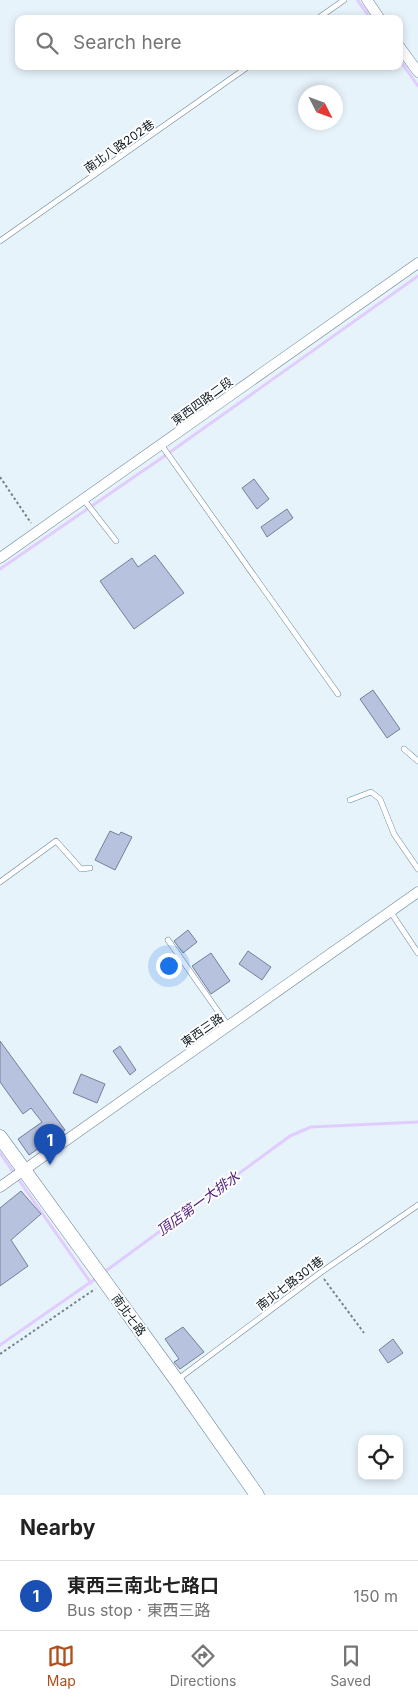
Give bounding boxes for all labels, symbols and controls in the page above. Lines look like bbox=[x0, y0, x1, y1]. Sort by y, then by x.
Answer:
search box bbox=[15, 15, 403, 70]
icon: search bbox=[33, 29, 61, 57]
text: Search here bbox=[73, 31, 182, 54]
north arrow bbox=[298, 85, 343, 130]
street label: 南北八路202巷 bbox=[81, 116, 157, 176]
street label: 東西四路二段 bbox=[168, 374, 236, 428]
your location bbox=[156, 953, 182, 979]
street label: 東西三路 bbox=[178, 1010, 226, 1050]
pin: 1 bbox=[34, 1124, 66, 1165]
water label: 頂店第一大排水 bbox=[153, 1167, 243, 1239]
street label: 南北七路301巷 bbox=[254, 1253, 326, 1313]
street label: 南北七路 bbox=[109, 1291, 149, 1339]
map controls bbox=[358, 1435, 403, 1480]
button: locate bbox=[358, 1435, 403, 1480]
text: Nearby bbox=[20, 1515, 95, 1540]
text: 東西三南北七路口 bbox=[67, 1574, 219, 1597]
text: 1 bbox=[33, 1586, 39, 1606]
text: 150 m bbox=[353, 1586, 398, 1606]
text: Bus stop · 東西三路 bbox=[67, 1600, 210, 1620]
tab: Map bbox=[47, 1642, 76, 1689]
tab: Directions bbox=[170, 1642, 236, 1689]
tab: Saved bbox=[330, 1642, 371, 1689]

